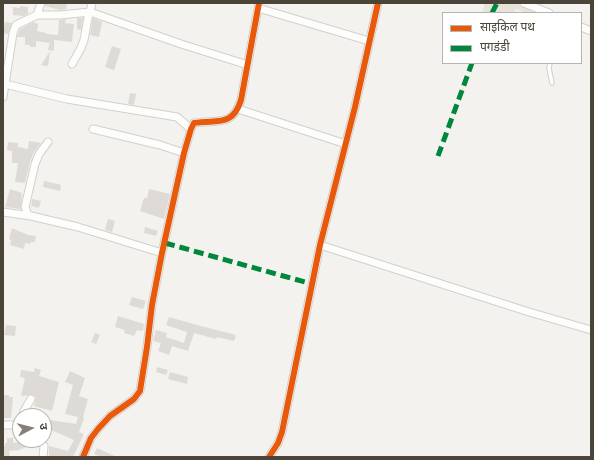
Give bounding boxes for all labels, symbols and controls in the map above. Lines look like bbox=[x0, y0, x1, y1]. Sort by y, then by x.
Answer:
legend bbox=[442, 12, 582, 64]
text: साइकिल पथ bbox=[480, 20, 535, 34]
text: पगडंडी bbox=[480, 40, 510, 54]
north arrow bbox=[12, 408, 52, 448]
text: उ bbox=[37, 423, 50, 431]

